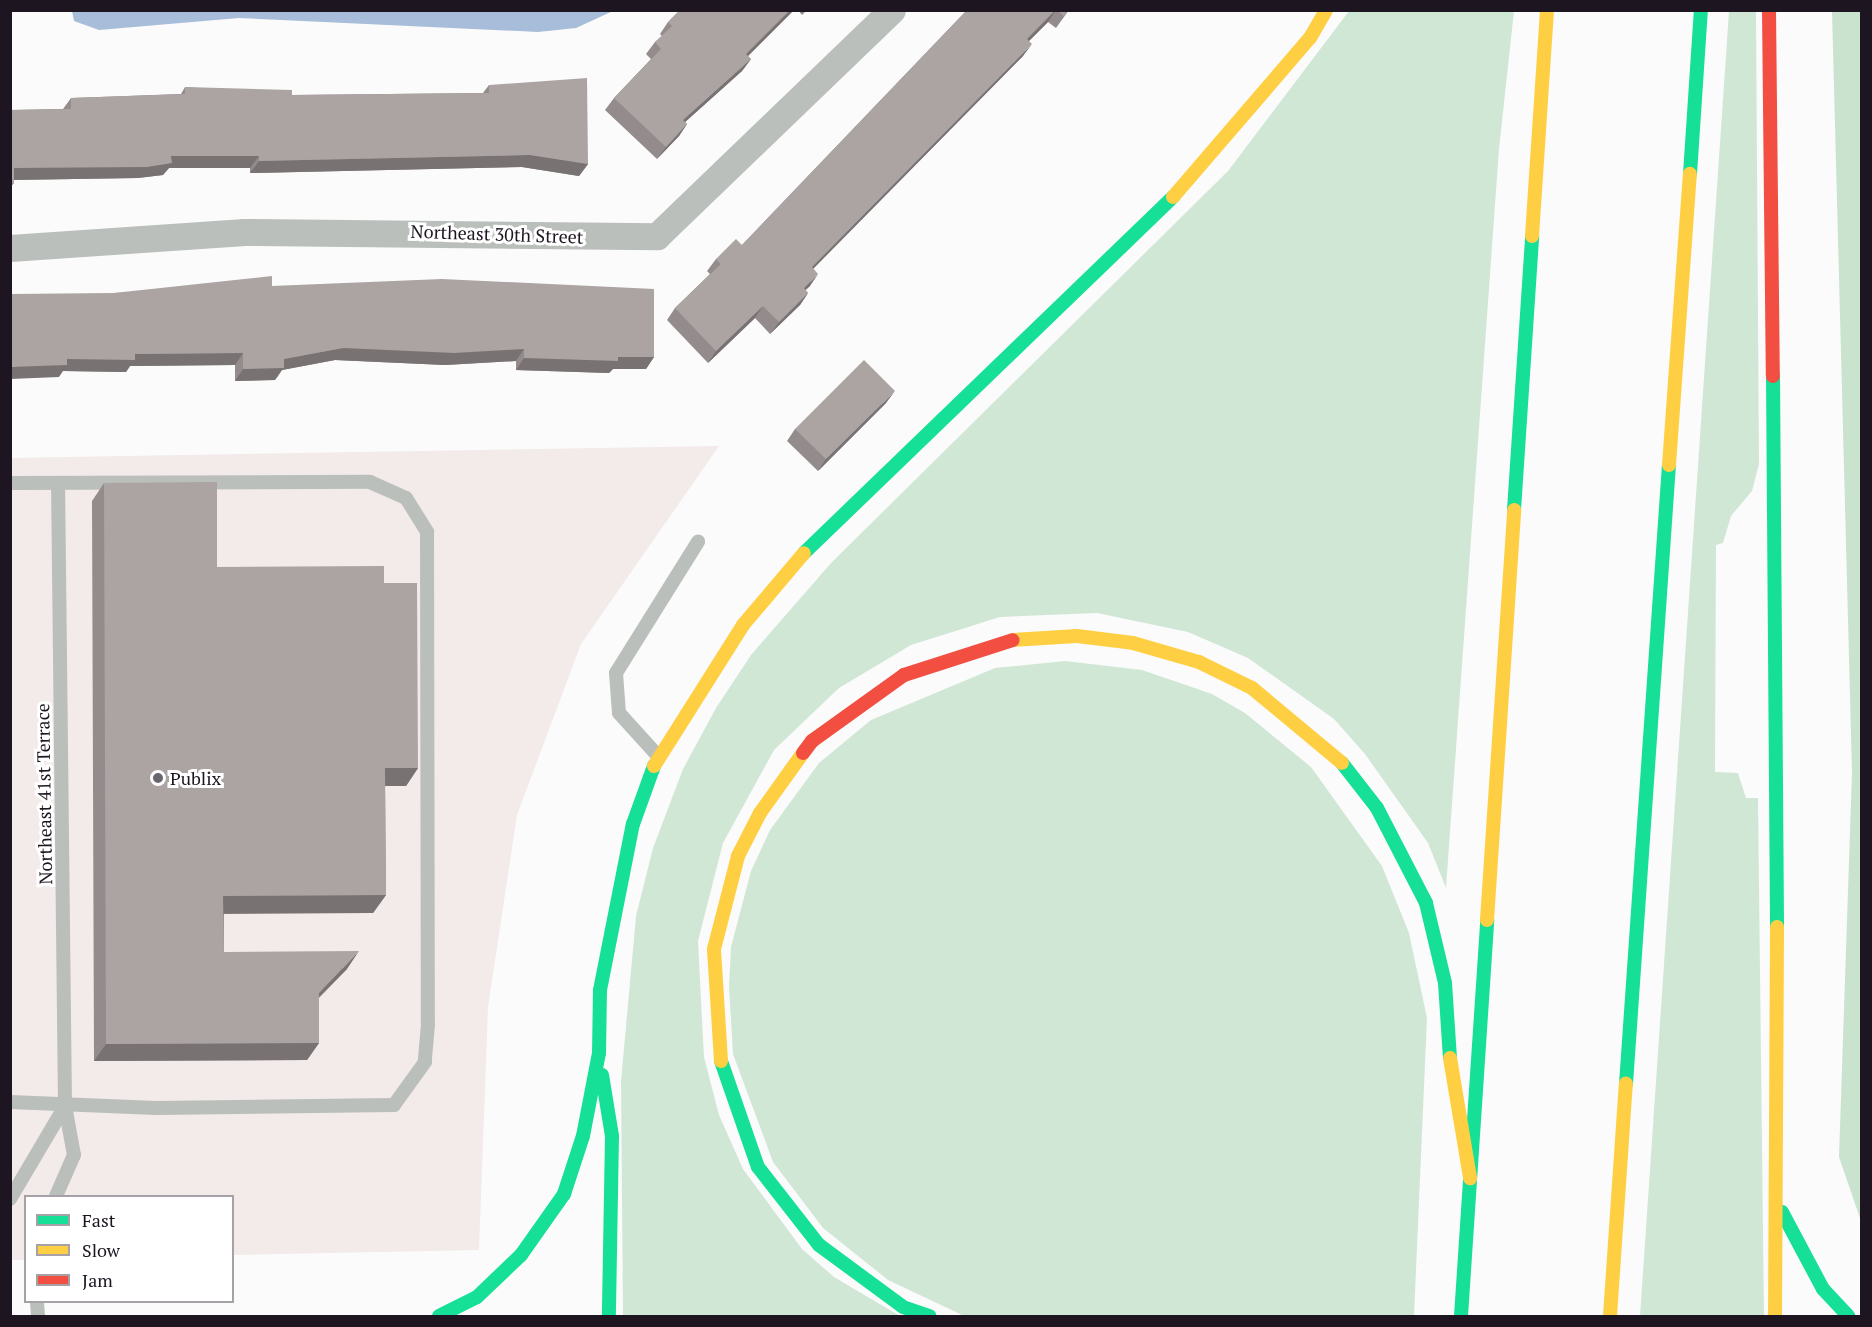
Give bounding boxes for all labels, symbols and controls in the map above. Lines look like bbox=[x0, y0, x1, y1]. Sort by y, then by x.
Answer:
street label: Northeast 30th Street bbox=[410, 220, 584, 248]
street label: Northeast 41st Terrace bbox=[32, 703, 56, 885]
place label: Publix bbox=[170, 767, 221, 789]
marker: Publix bbox=[151, 771, 165, 785]
legend bbox=[24, 1195, 234, 1303]
text: Fast bbox=[82, 1208, 115, 1232]
text: Slow bbox=[82, 1238, 120, 1262]
text: Jam bbox=[82, 1268, 113, 1292]

